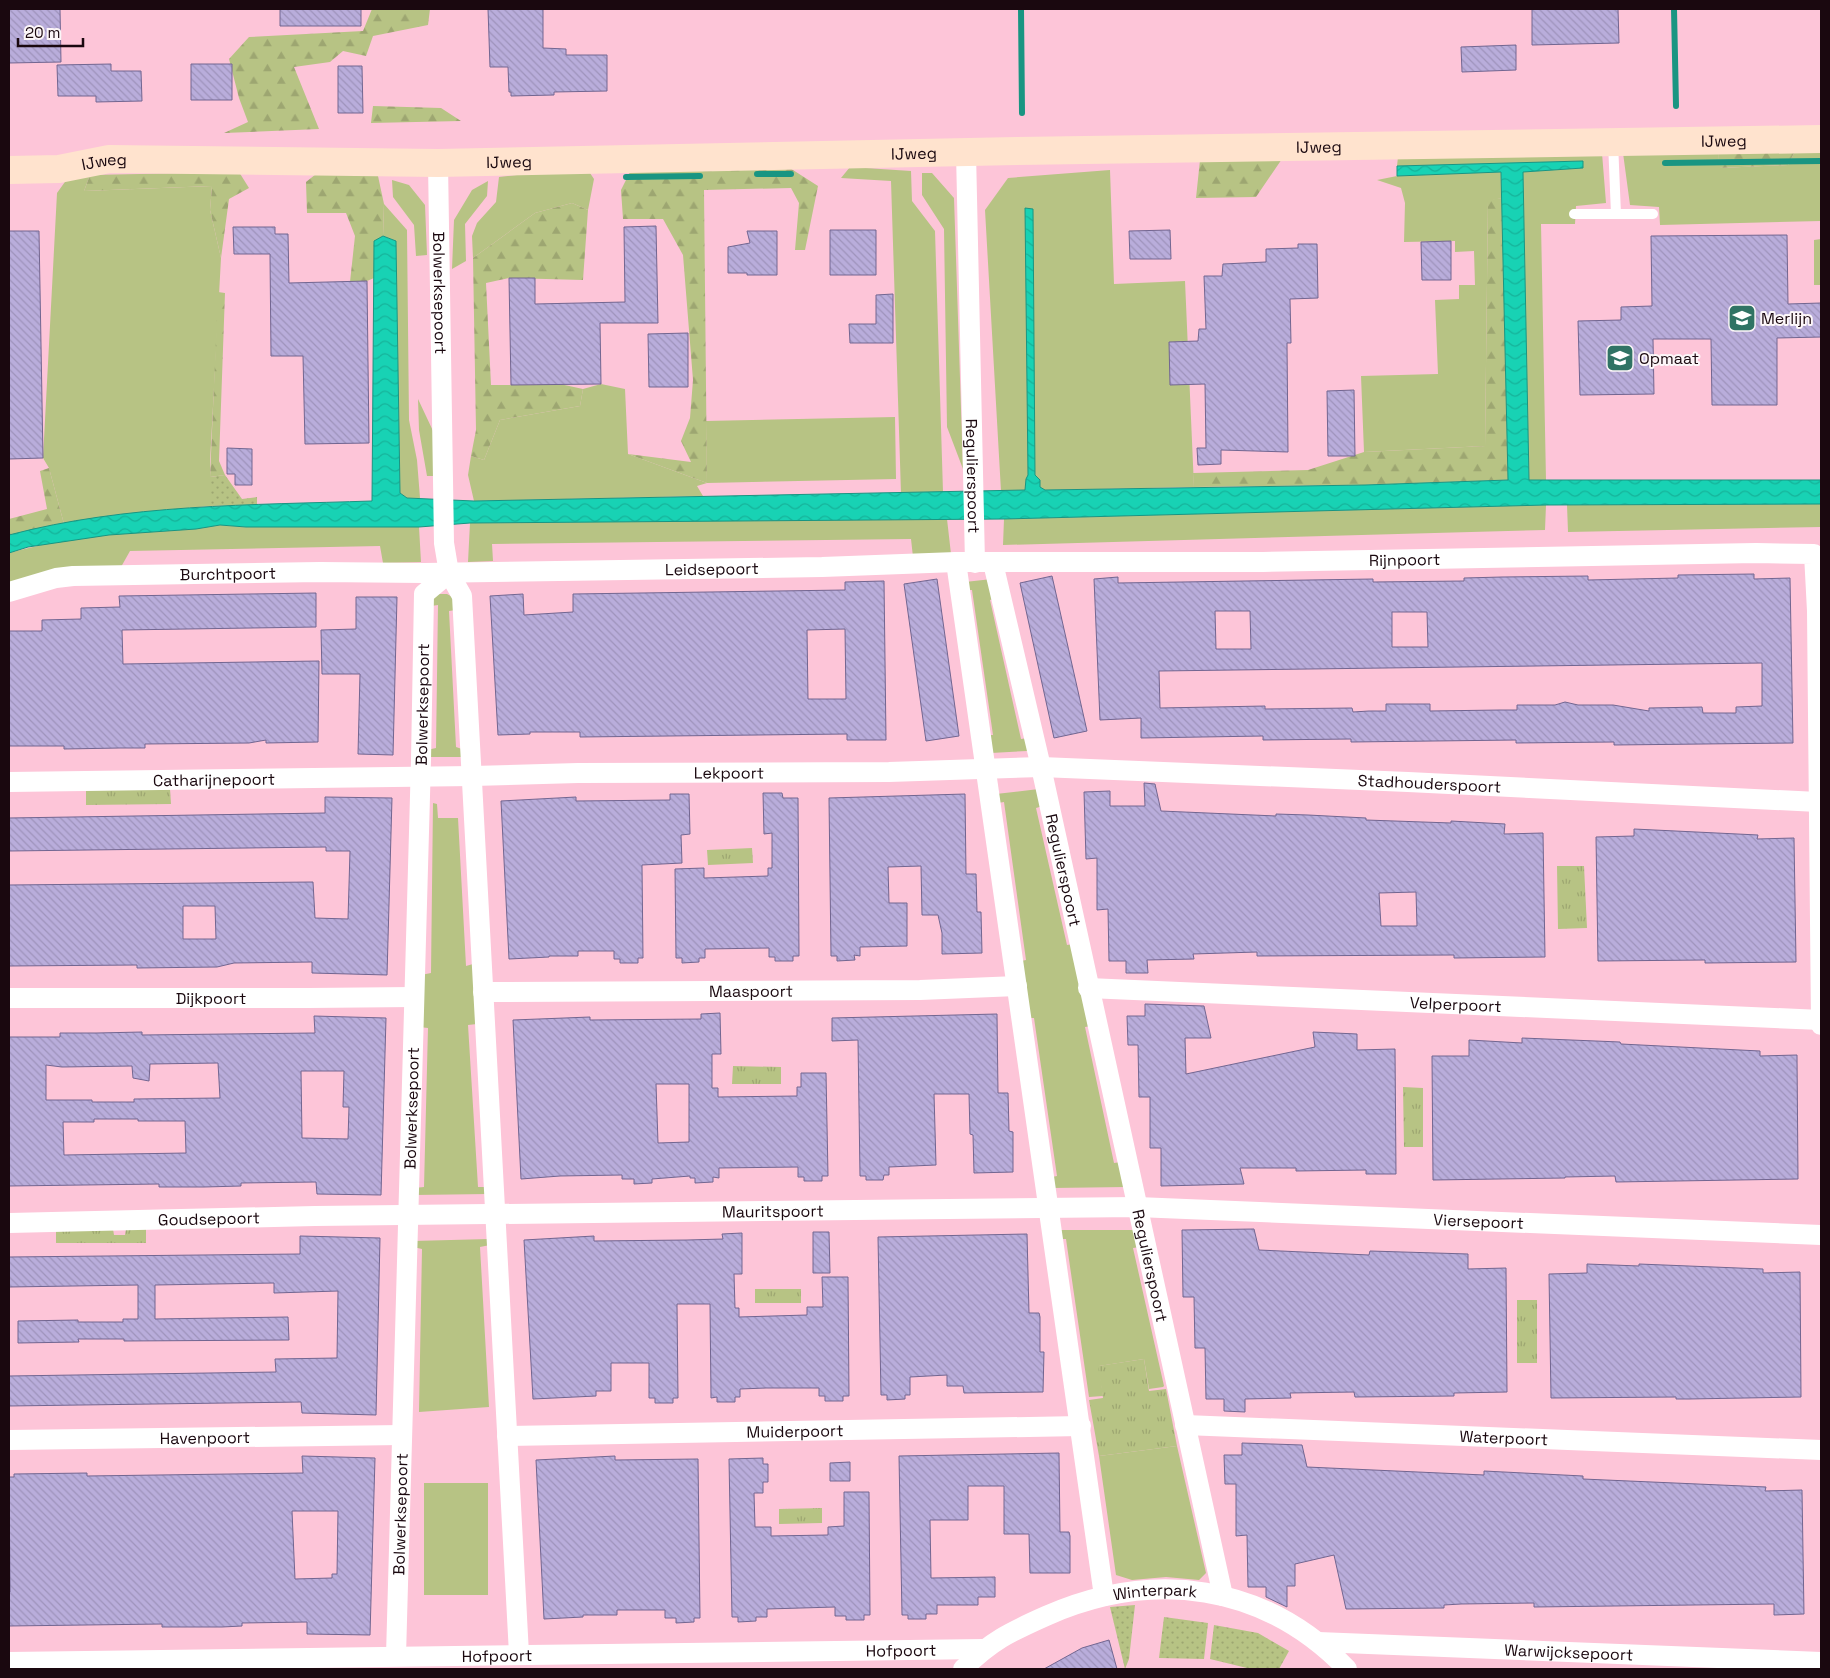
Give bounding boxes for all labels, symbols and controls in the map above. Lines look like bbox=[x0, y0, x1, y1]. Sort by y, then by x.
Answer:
scale bar bbox=[18, 15, 82, 47]
text: 20 m bbox=[25, 23, 60, 42]
street label: IJweg bbox=[1701, 130, 1747, 152]
street label: IJweg bbox=[1296, 136, 1342, 158]
street label: IJweg bbox=[891, 143, 937, 165]
street label: IJweg bbox=[80, 149, 127, 175]
street label: IJweg bbox=[486, 151, 532, 173]
street label: Bolwerksepoort bbox=[428, 232, 451, 354]
school or university icon: Merlijn bbox=[1727, 303, 1757, 333]
place label: Merlijn bbox=[1761, 308, 1812, 329]
school or university icon: Opmaat bbox=[1605, 343, 1635, 373]
place label: Opmaat bbox=[1639, 348, 1699, 369]
street label: Regulierspoort bbox=[961, 418, 984, 534]
street label: Rijnpoort bbox=[1369, 549, 1440, 571]
street label: Leidsepoort bbox=[665, 558, 759, 580]
street label: Burchtpoort bbox=[180, 563, 276, 585]
street label: Bolwerksepoort bbox=[411, 643, 434, 766]
street label: Lekpoort bbox=[694, 762, 764, 784]
street label: Catharijnepoort bbox=[153, 769, 275, 791]
street label: Stadhouderspoort bbox=[1357, 770, 1502, 798]
street label: Regulierspoort bbox=[1041, 812, 1086, 928]
street label: Maaspoort bbox=[709, 981, 793, 1002]
street label: Dijkpoort bbox=[176, 988, 246, 1009]
street label: Velperpoort bbox=[1409, 992, 1502, 1017]
street label: Bolwerksepoort bbox=[400, 1047, 424, 1170]
street label: Mauritspoort bbox=[722, 1200, 824, 1223]
street label: Goudsepoort bbox=[158, 1207, 260, 1231]
street label: Regulierspoort bbox=[1127, 1207, 1173, 1324]
street label: Viersepoort bbox=[1433, 1209, 1524, 1234]
street label: Muiderpoort bbox=[746, 1420, 844, 1443]
street label: Waterpoort bbox=[1459, 1426, 1548, 1450]
street label: Havenpoort bbox=[160, 1427, 250, 1449]
street label: Bolwerksepoort bbox=[388, 1453, 413, 1576]
street label: Winterpark bbox=[1112, 1579, 1199, 1605]
street label: Warwijcksepoort bbox=[1504, 1639, 1634, 1666]
street label: Hofpoort bbox=[865, 1640, 936, 1662]
street label: Hofpoort bbox=[461, 1645, 532, 1667]

